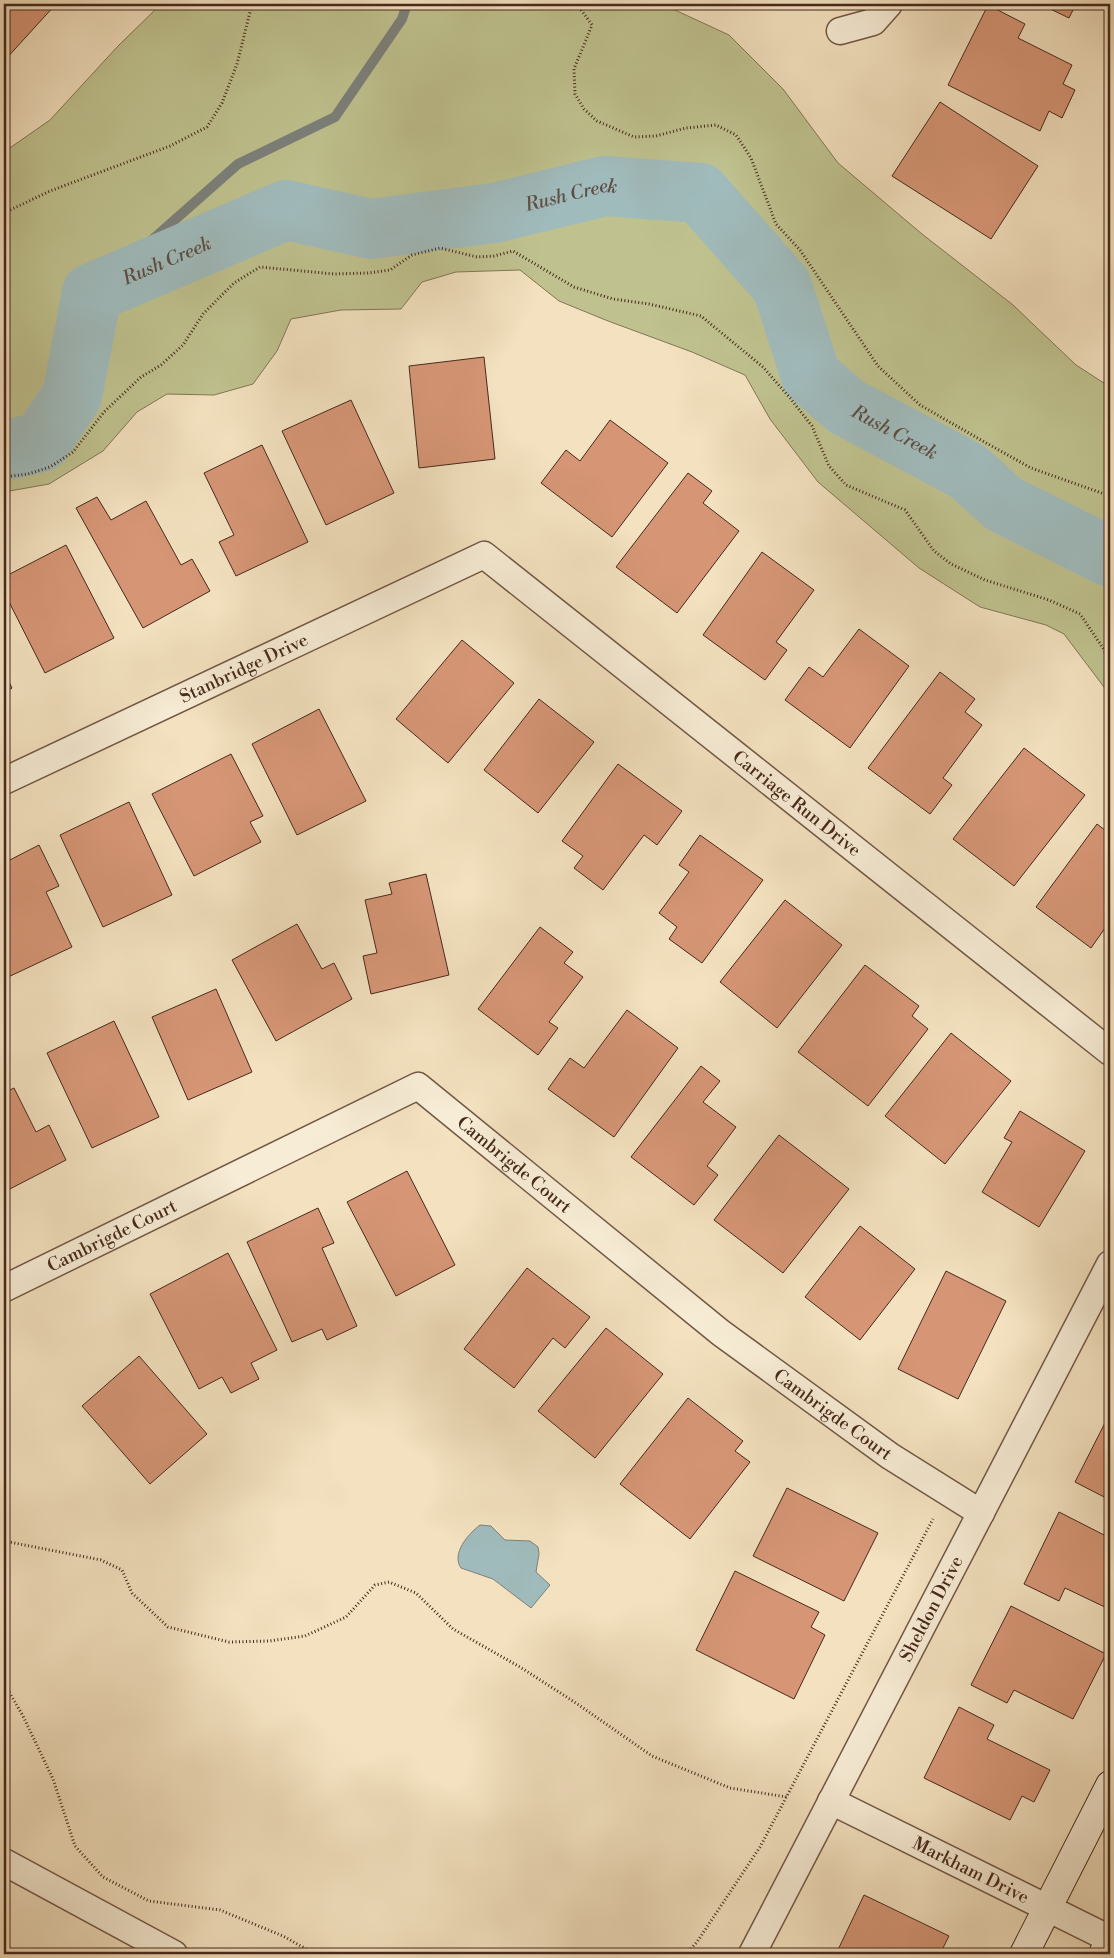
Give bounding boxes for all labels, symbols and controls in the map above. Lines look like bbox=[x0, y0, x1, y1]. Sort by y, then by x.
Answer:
water label: Rush Creek bbox=[521, 174, 618, 217]
water label: Rush Creek bbox=[118, 231, 215, 291]
water label: Rush Creek bbox=[846, 399, 942, 465]
street label: Stanbridge Drive bbox=[176, 628, 312, 708]
street label: Carriage Run Drive bbox=[728, 745, 866, 861]
street label: Cambrigde Court bbox=[452, 1111, 577, 1218]
street label: Cambrigde Court bbox=[43, 1194, 181, 1277]
street label: Cambrigde Court bbox=[769, 1363, 897, 1466]
street label: Sheldon Drive bbox=[894, 1552, 968, 1666]
street label: Markham Drive bbox=[909, 1832, 1033, 1909]

